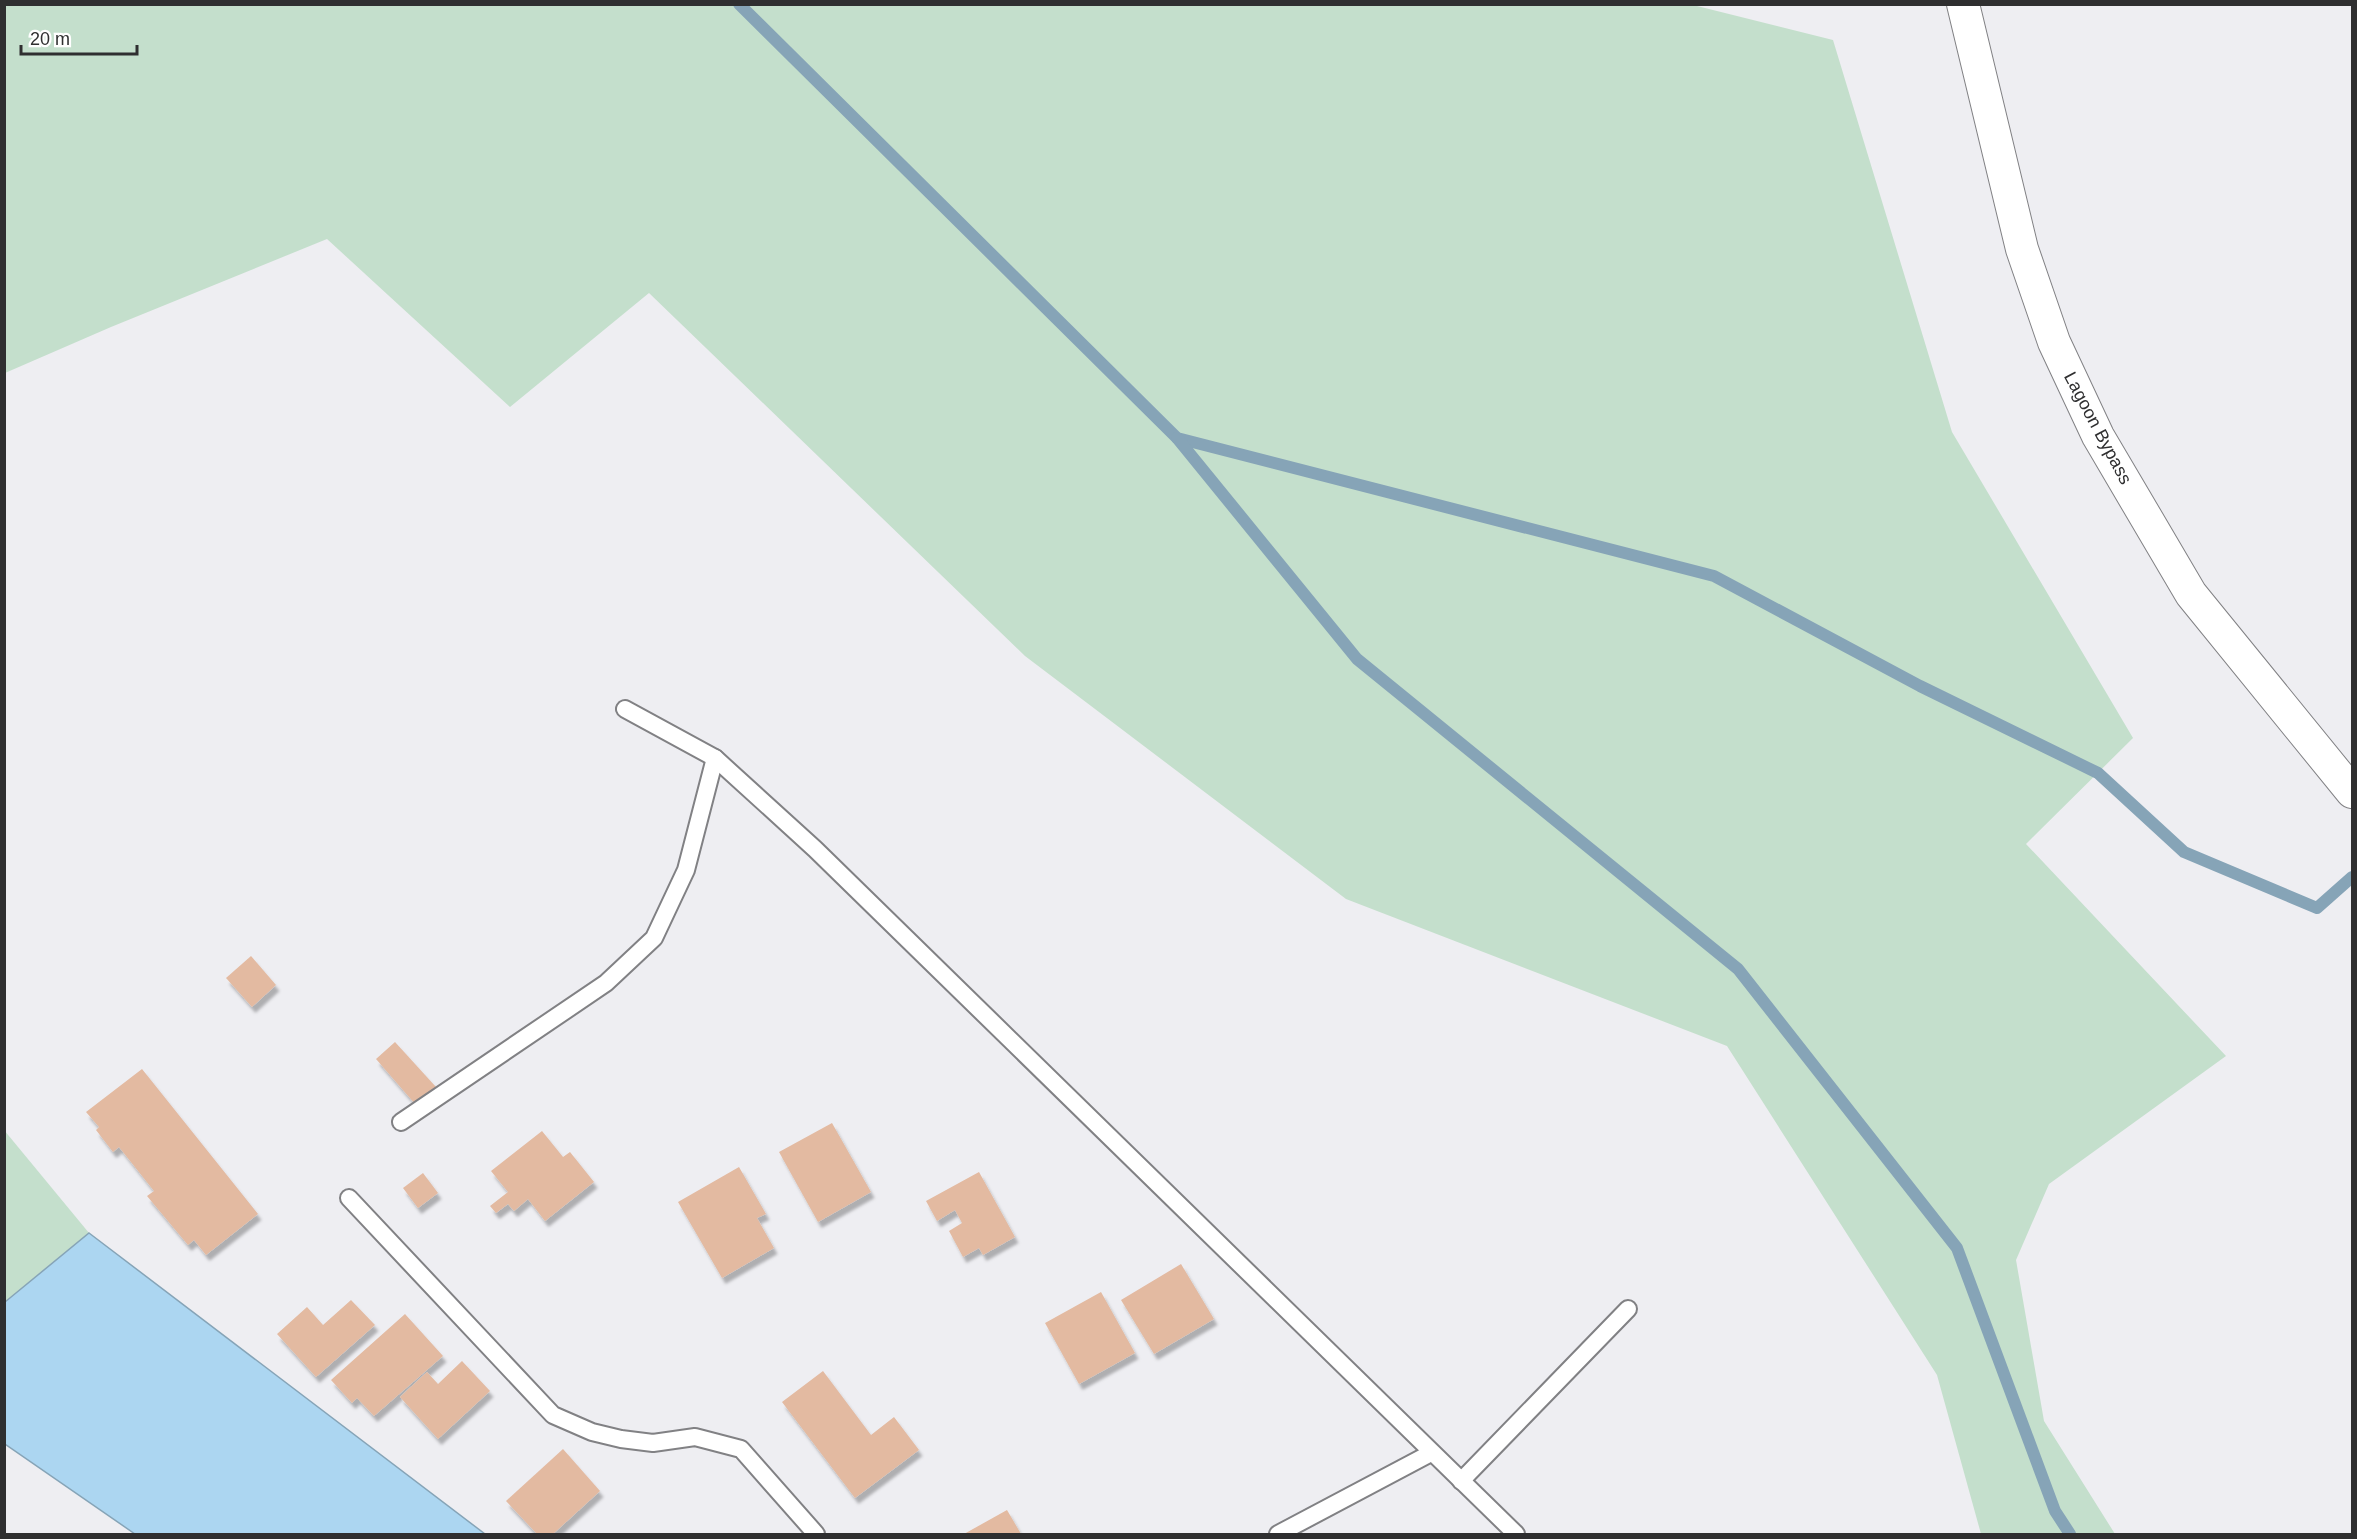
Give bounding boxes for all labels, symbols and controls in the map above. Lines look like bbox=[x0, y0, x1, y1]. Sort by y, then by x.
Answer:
scale bar bbox=[21, 18, 136, 56]
text: 20 m bbox=[30, 29, 70, 49]
street label: Lagoon Bypass bbox=[2060, 369, 2136, 487]

